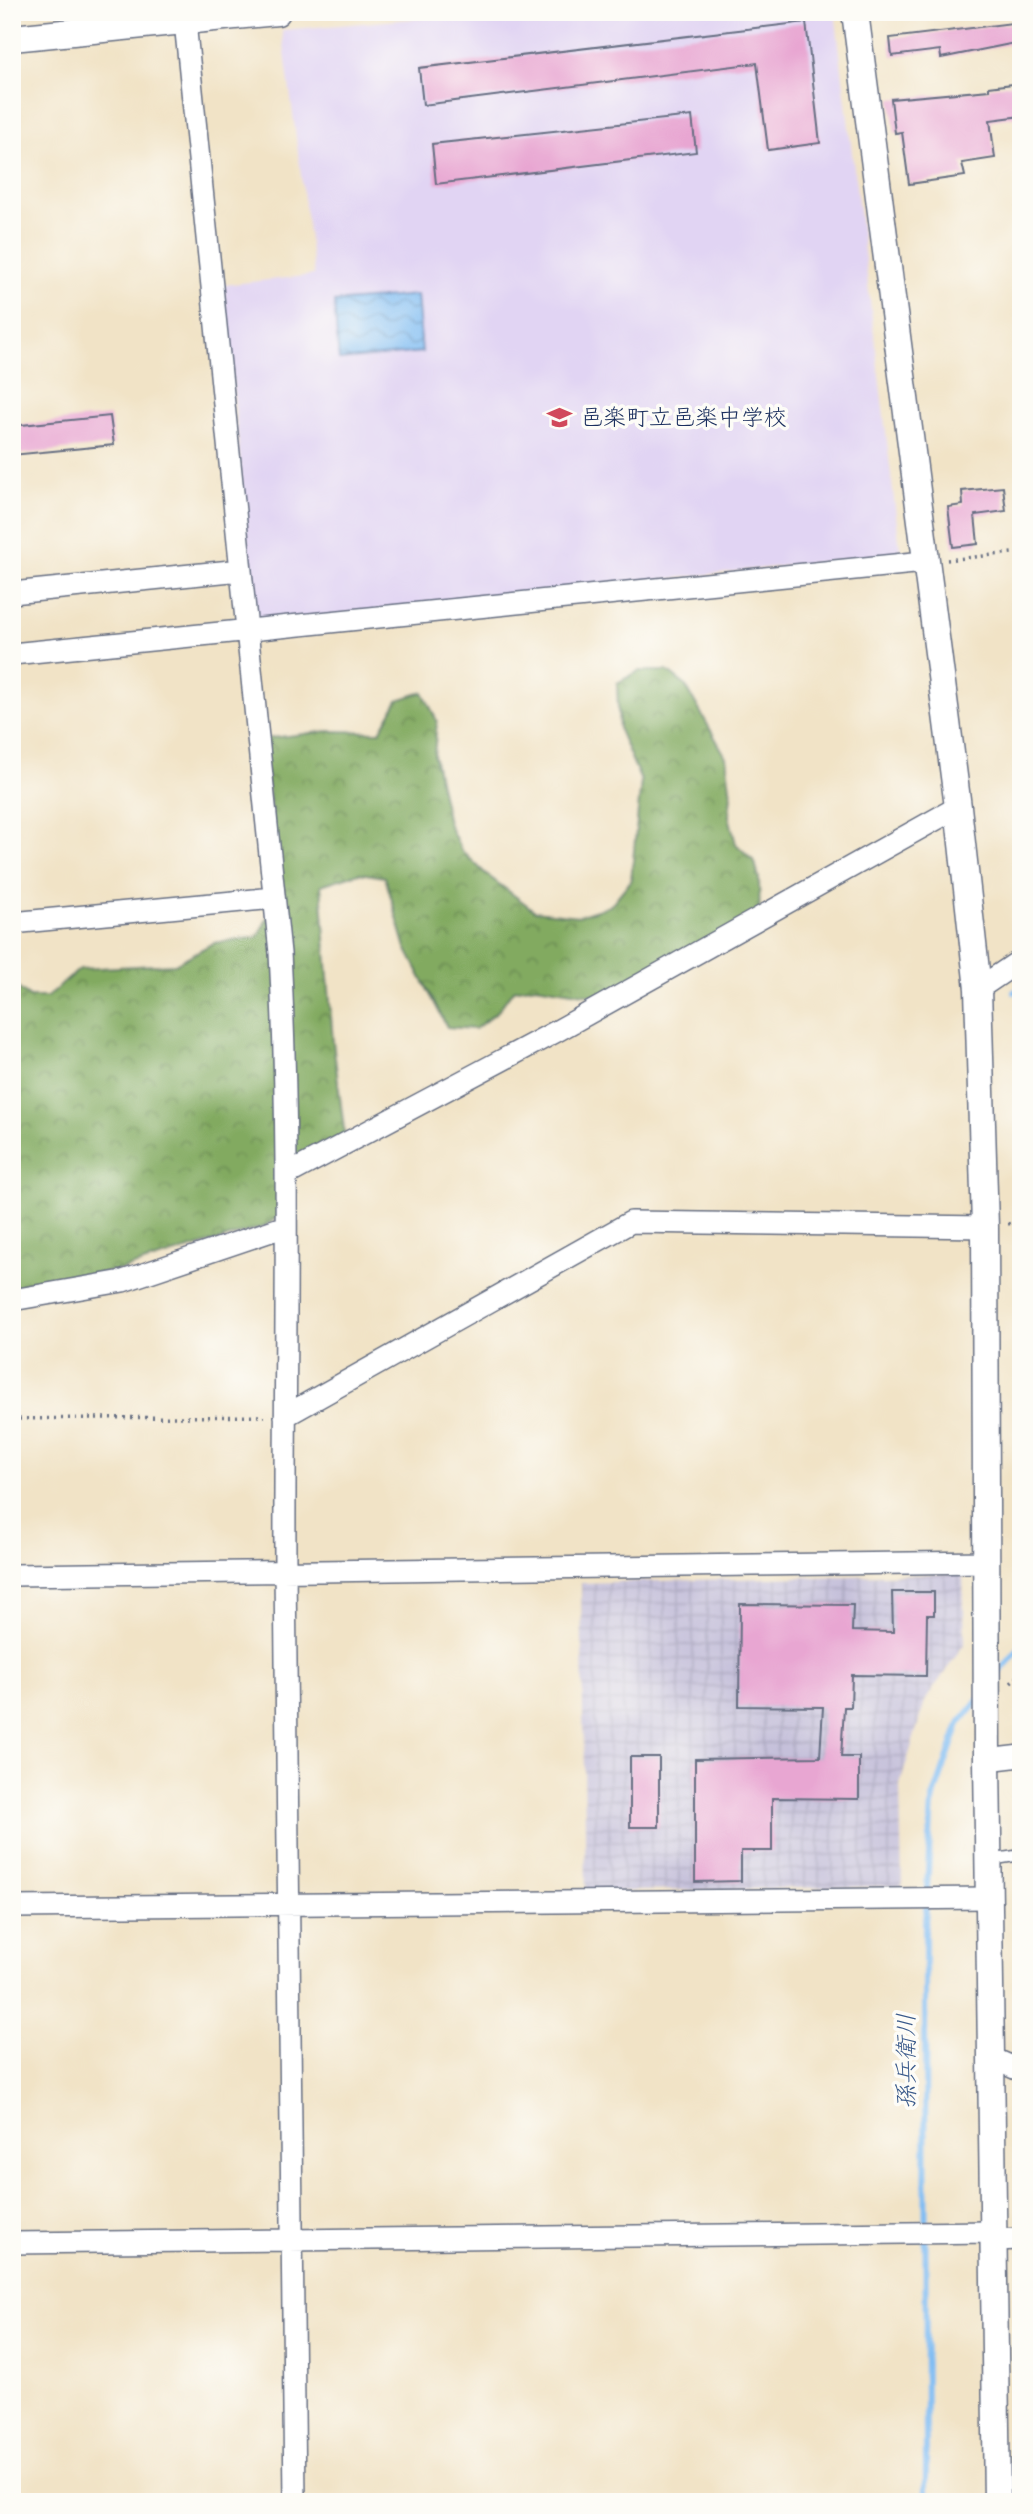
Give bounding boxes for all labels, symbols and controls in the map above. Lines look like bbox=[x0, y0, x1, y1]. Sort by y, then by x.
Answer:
school or university icon: 邑楽町立邑楽中学校 bbox=[546, 403, 574, 431]
place label: 邑楽町立邑楽中学校 bbox=[580, 406, 787, 434]
water label: 孫兵衛川 bbox=[894, 2013, 924, 2109]

